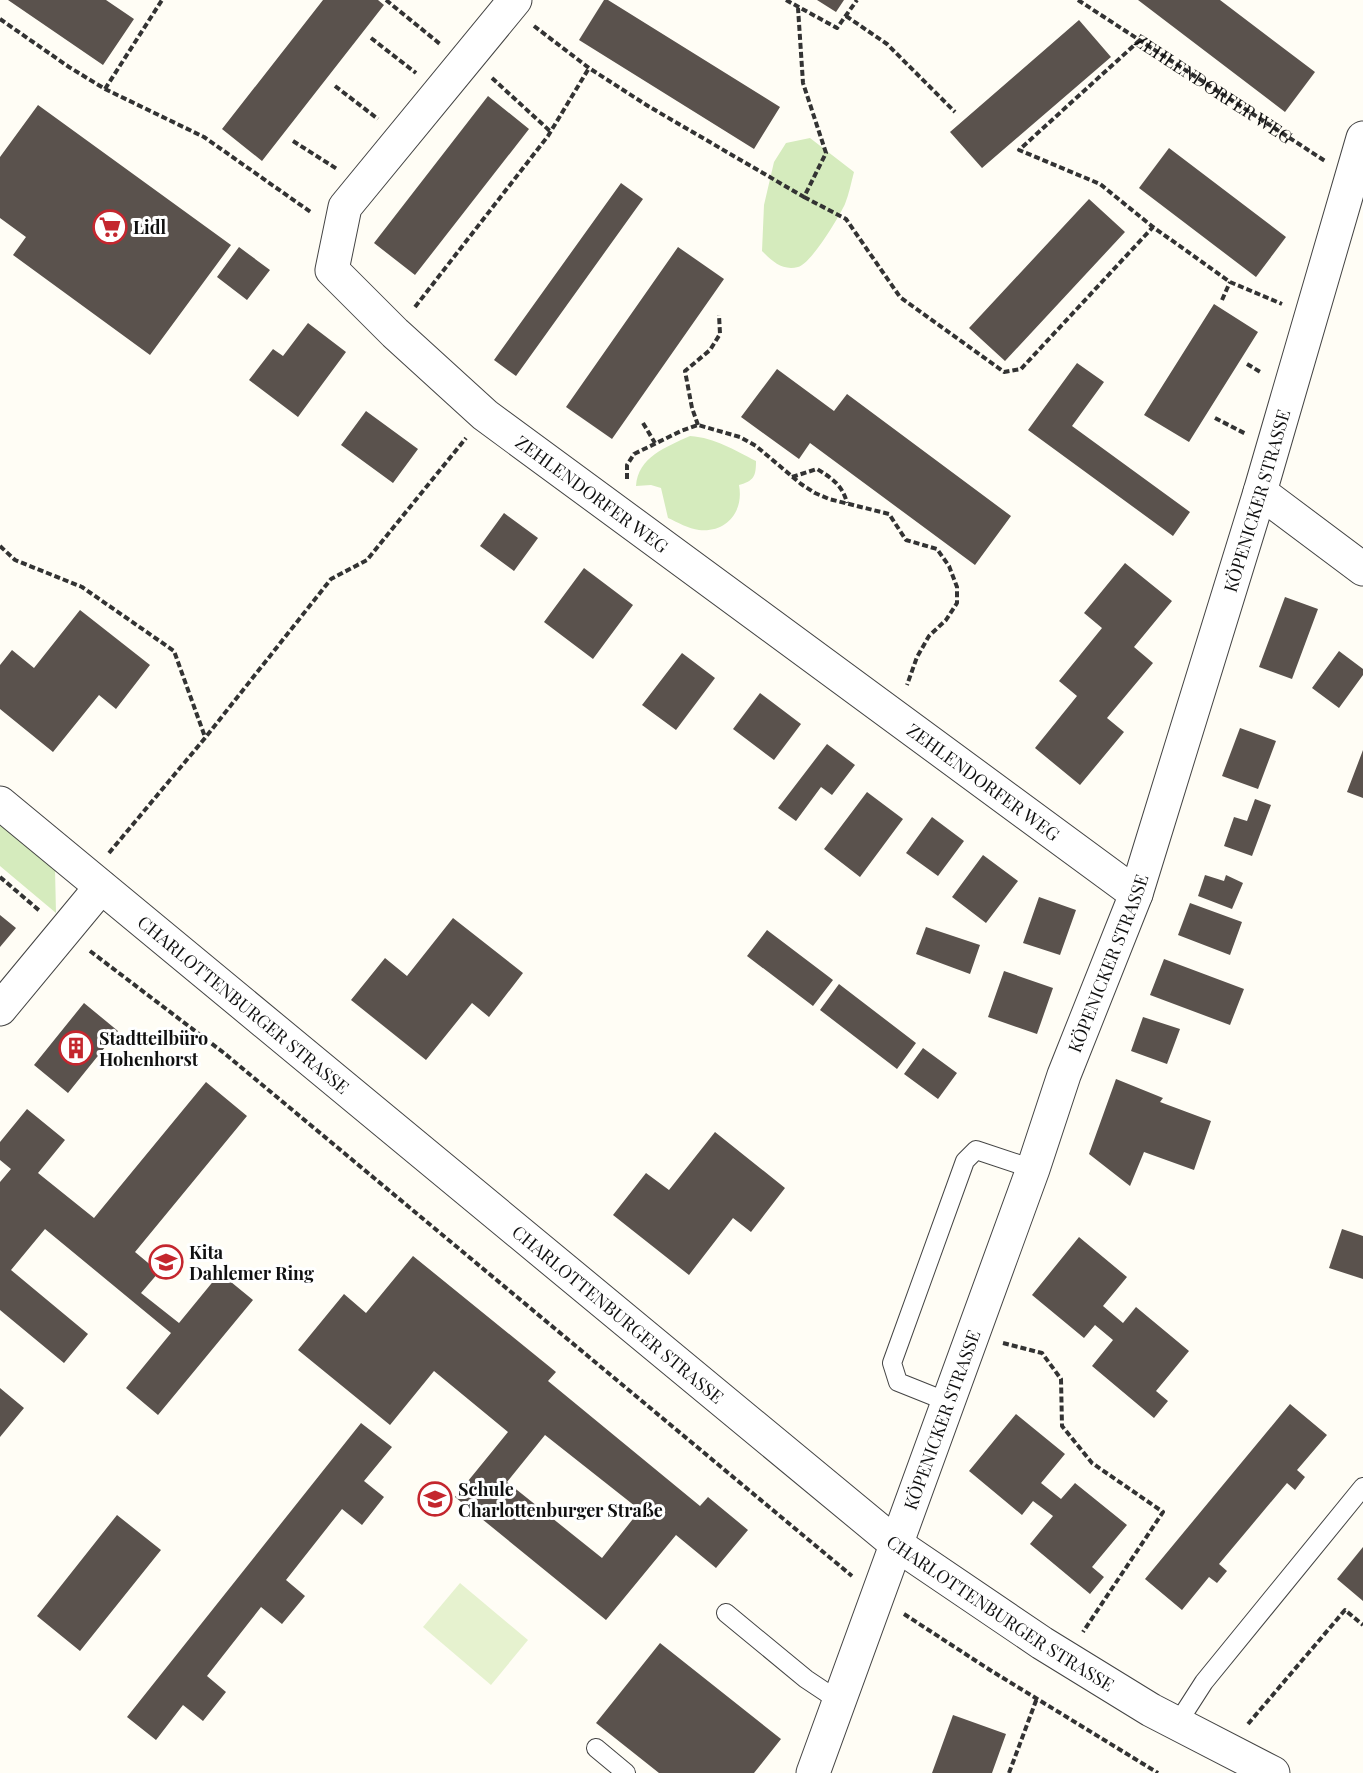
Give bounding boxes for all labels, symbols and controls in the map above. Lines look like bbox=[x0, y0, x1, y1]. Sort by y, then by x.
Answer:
street label: ZEHLENDORFER WEG bbox=[1130, 28, 1298, 149]
supermarket icon: Lidl bbox=[92, 209, 128, 245]
place label: Lidl bbox=[133, 215, 166, 239]
street label: KÖPENICKER STRASSE bbox=[1218, 406, 1295, 595]
street label: ZEHLENDORFER WEG bbox=[511, 430, 674, 558]
street label: ZEHLENDORFER WEG bbox=[902, 718, 1065, 846]
street label: KÖPENICKER STRASSE bbox=[1062, 871, 1153, 1056]
street label: CHARLOTTENBURGER STRASSE bbox=[133, 910, 354, 1099]
place label: Stadtteilbüro Hohenhorst bbox=[99, 1026, 208, 1071]
building icon: Stadtteilbüro Hohenhorst bbox=[58, 1030, 94, 1066]
street label: CHARLOTTENBURGER STRASSE bbox=[507, 1220, 729, 1409]
place label: Kita Dahlemer Ring bbox=[189, 1240, 314, 1285]
school or university icon: Kita Dahlemer Ring bbox=[148, 1244, 184, 1280]
street label: KÖPENICKER STRASSE bbox=[898, 1326, 985, 1513]
place label: Schule Charlottenburger Straße bbox=[458, 1477, 663, 1522]
school or university icon: Schule Charlottenburger Straße bbox=[417, 1481, 453, 1517]
street label: CHARLOTTENBURGER STRASSE bbox=[882, 1529, 1119, 1697]

